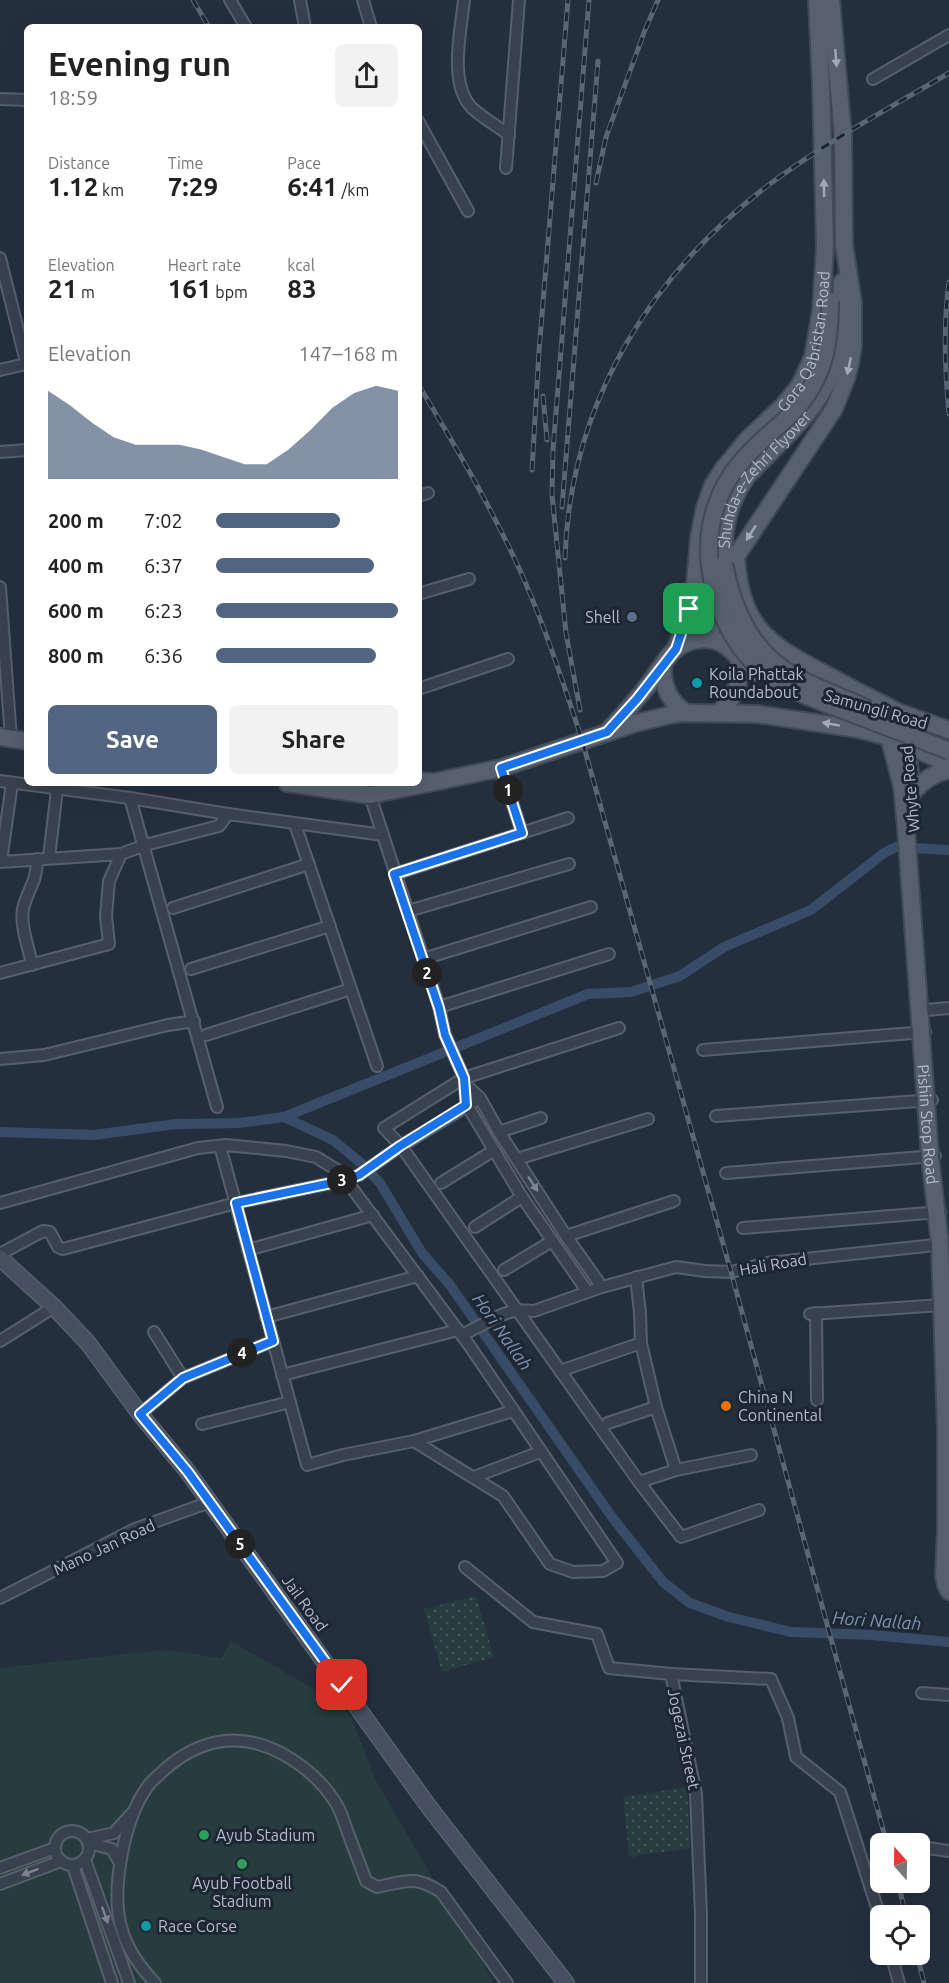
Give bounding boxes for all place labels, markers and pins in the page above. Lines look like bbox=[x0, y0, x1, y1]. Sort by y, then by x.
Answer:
pin bbox=[663, 583, 714, 634]
place label: Shell bbox=[585, 608, 620, 626]
marker: Shell bbox=[625, 610, 639, 624]
place label: Koila Phattak Roundabout bbox=[709, 665, 804, 701]
marker: Koila Phattak Roundabout bbox=[690, 676, 704, 690]
pin: 1 bbox=[493, 775, 523, 805]
pin: 2 bbox=[412, 958, 442, 988]
pin: 3 bbox=[327, 1165, 357, 1195]
pin: 4 bbox=[227, 1338, 257, 1368]
place label: China N Continental bbox=[738, 1388, 822, 1424]
marker: China N Continental bbox=[719, 1399, 733, 1413]
pin: 5 bbox=[225, 1529, 255, 1559]
pin bbox=[316, 1659, 367, 1710]
place label: Ayub Stadium bbox=[216, 1826, 315, 1844]
marker: Ayub Stadium bbox=[197, 1828, 211, 1842]
marker: Ayub Football Stadium bbox=[235, 1857, 249, 1871]
place label: Ayub Football Stadium bbox=[192, 1874, 292, 1910]
place label: Race Corse bbox=[158, 1917, 237, 1935]
marker: Race Corse bbox=[139, 1919, 153, 1933]

